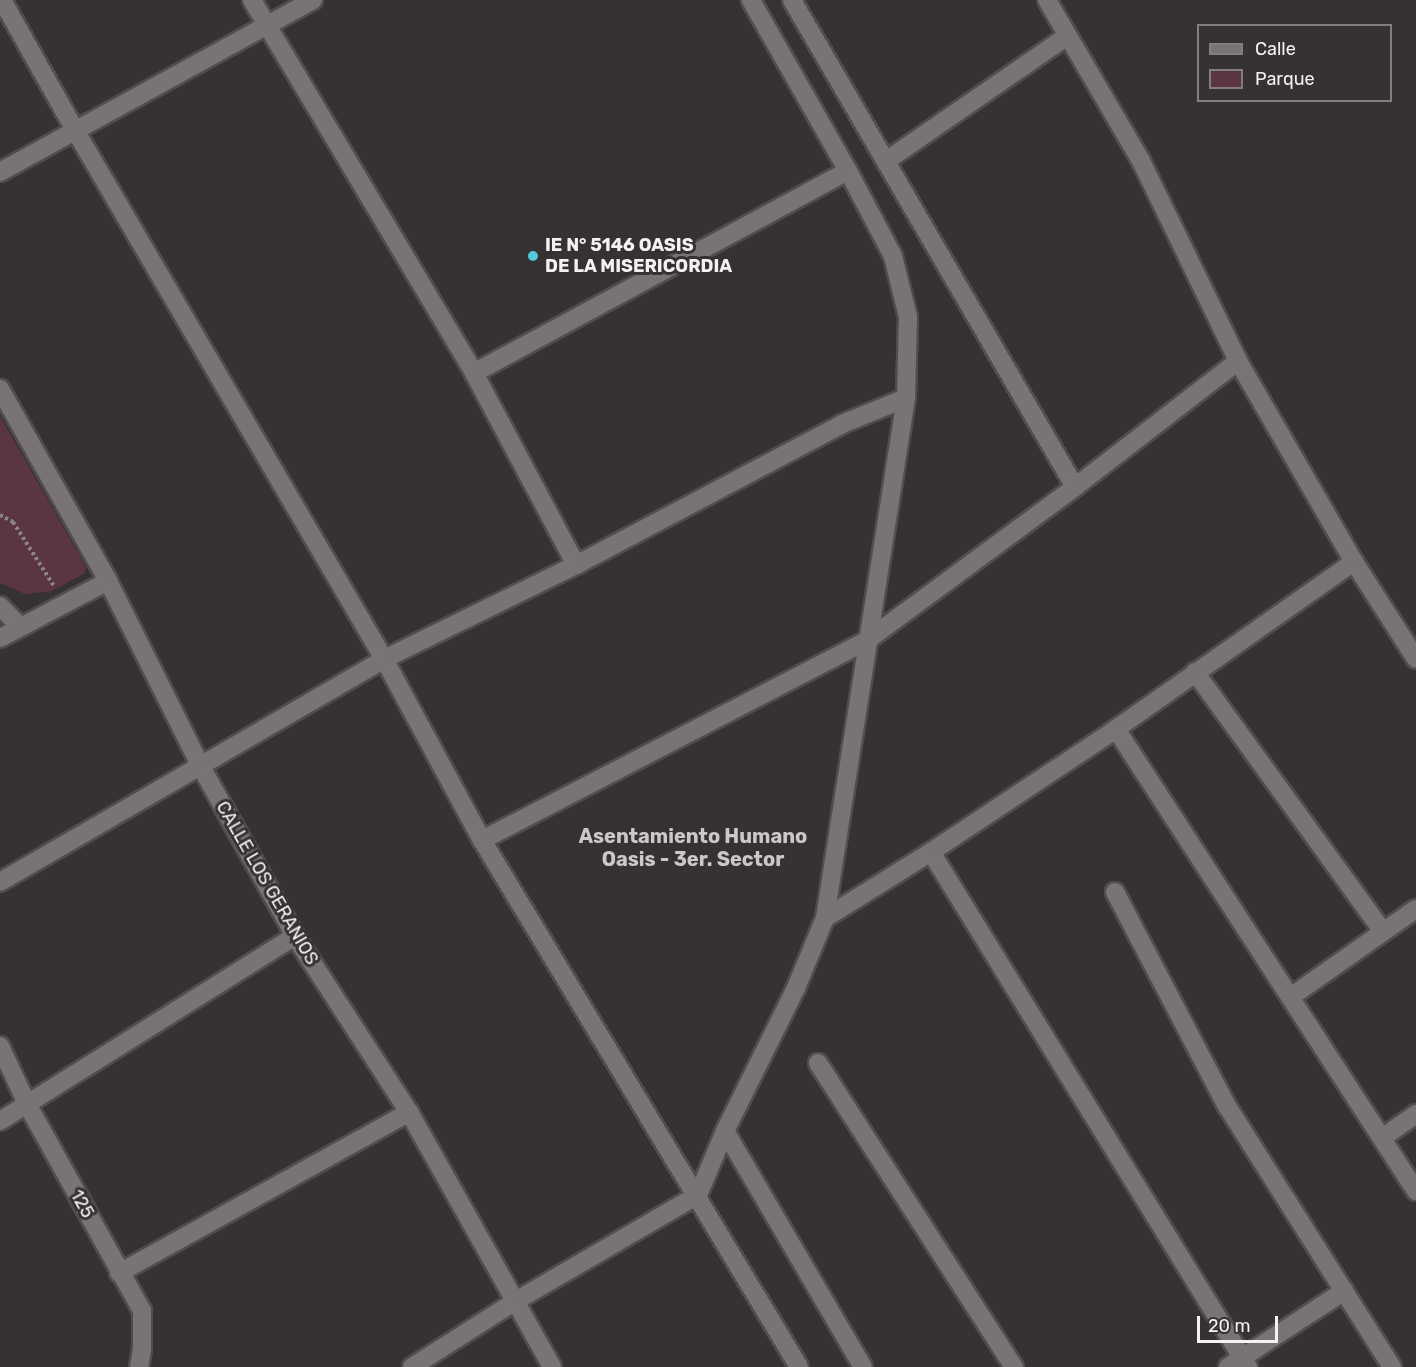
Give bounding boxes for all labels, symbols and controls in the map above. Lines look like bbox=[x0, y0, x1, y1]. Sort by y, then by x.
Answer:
legend bbox=[1197, 24, 1392, 102]
text: Calle bbox=[1255, 38, 1296, 60]
text: Parque bbox=[1255, 68, 1315, 90]
place label: IE N° 5146 OASIS DE LA MISERICORDIA bbox=[545, 235, 733, 278]
marker: IE N° 5146 OASIS DE LA MISERICORDIA bbox=[526, 249, 540, 263]
street label: CALLE LOS GERANIOS bbox=[211, 797, 323, 969]
district label: Asentamiento Humano Oasis - 3er. Sector bbox=[579, 825, 807, 872]
street label: 125 bbox=[66, 1186, 98, 1222]
scale bar bbox=[1200, 1304, 1281, 1342]
text: 20 m bbox=[1208, 1315, 1250, 1337]

